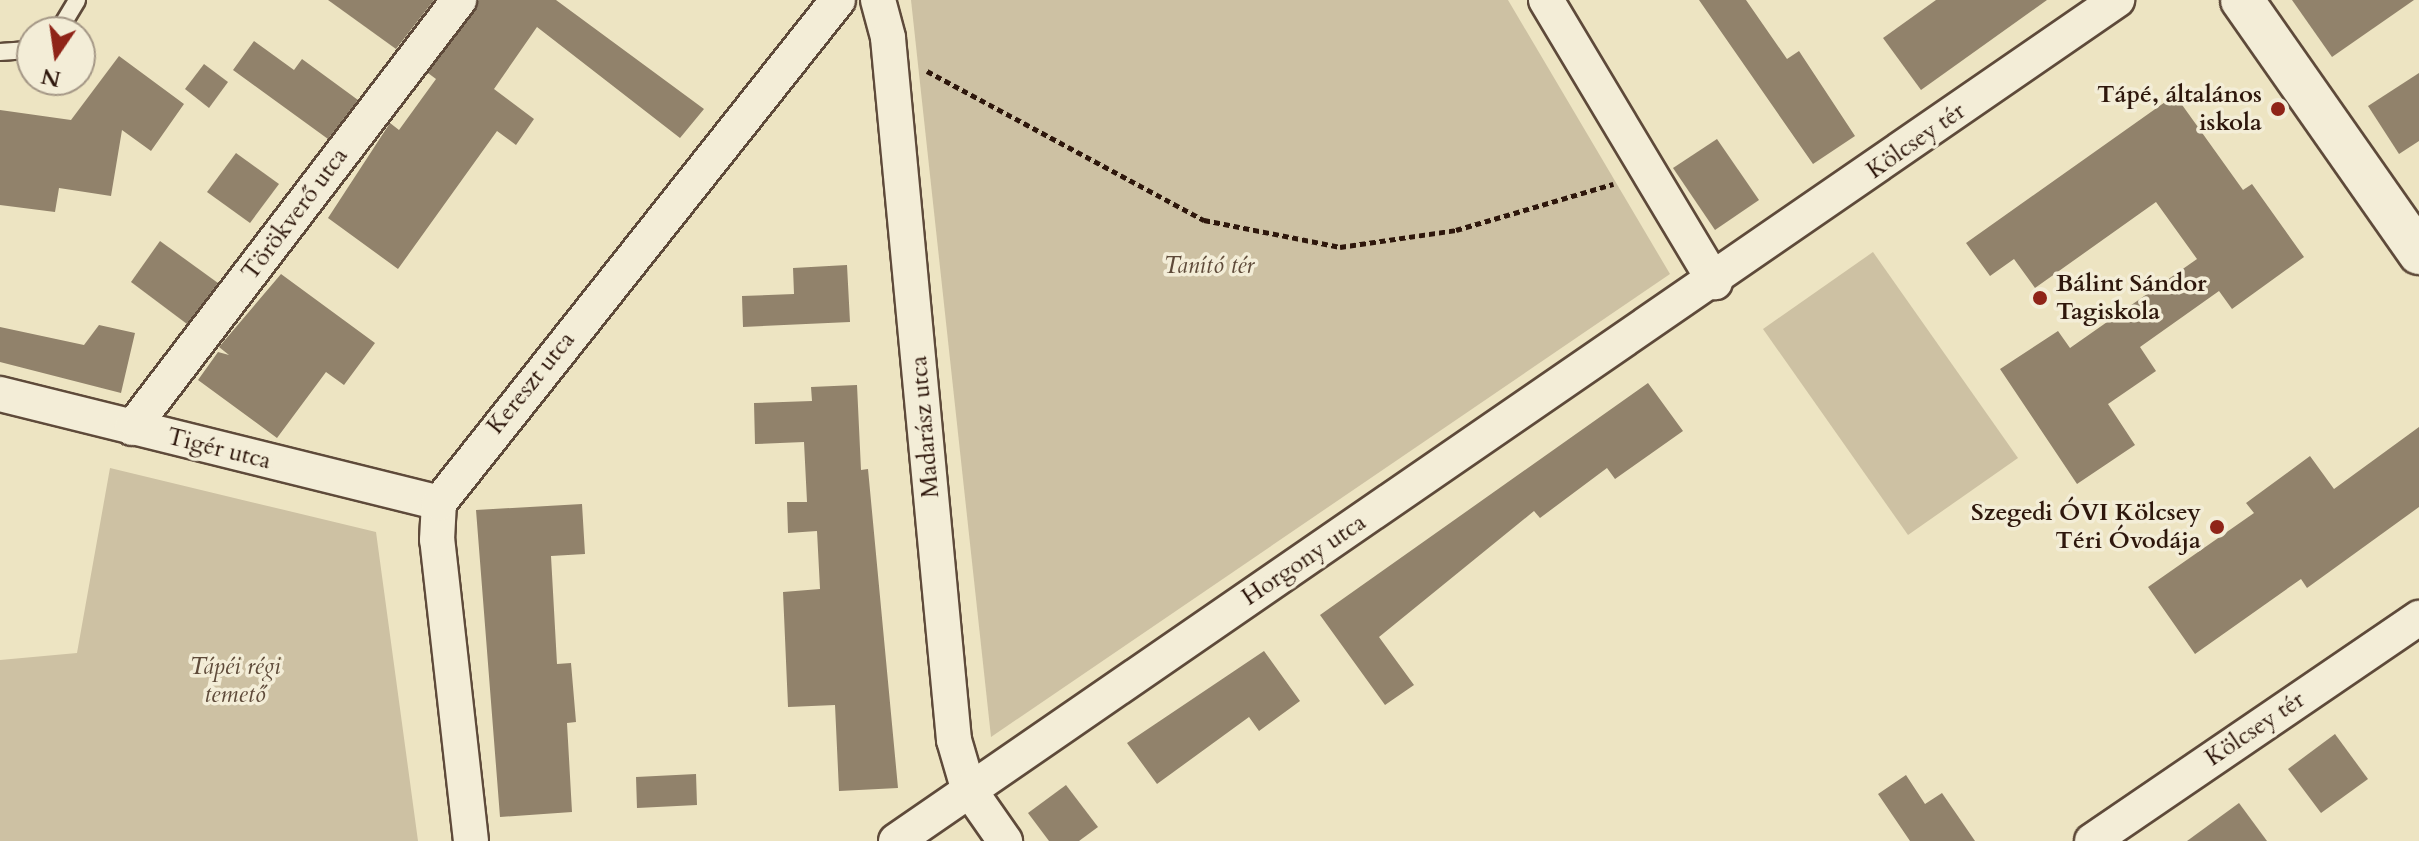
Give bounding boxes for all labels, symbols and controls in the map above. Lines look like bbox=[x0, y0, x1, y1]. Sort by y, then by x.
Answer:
north arrow bbox=[16, 16, 96, 96]
text: N bbox=[38, 61, 64, 94]
place label: Tápé, általános iskola bbox=[2097, 81, 2262, 137]
street label: Kölcsey tér bbox=[1861, 97, 1971, 185]
marker: Tápé, általános iskola bbox=[2269, 100, 2287, 118]
street label: Törökverő utca bbox=[236, 142, 354, 286]
park label: Tanító tér bbox=[1164, 252, 1254, 280]
place label: Bálint Sándor Tagiskola bbox=[2056, 270, 2207, 326]
marker: Bálint Sándor Tagiskola bbox=[2031, 289, 2049, 307]
street label: Kereszt utca bbox=[481, 326, 581, 440]
street label: Madarász utca bbox=[904, 355, 946, 499]
street label: Tigér utca bbox=[164, 422, 274, 476]
place label: Szegedi ÓVI Kölcsey Téri Óvodája bbox=[1971, 499, 2201, 555]
street label: Horgony utca bbox=[1237, 508, 1371, 612]
marker: Szegedi ÓVI Kölcsey Téri Óvodája bbox=[2208, 518, 2226, 536]
park label: Tápéi régi temető bbox=[190, 653, 280, 709]
street label: Kölcsey tér bbox=[2200, 685, 2310, 773]

